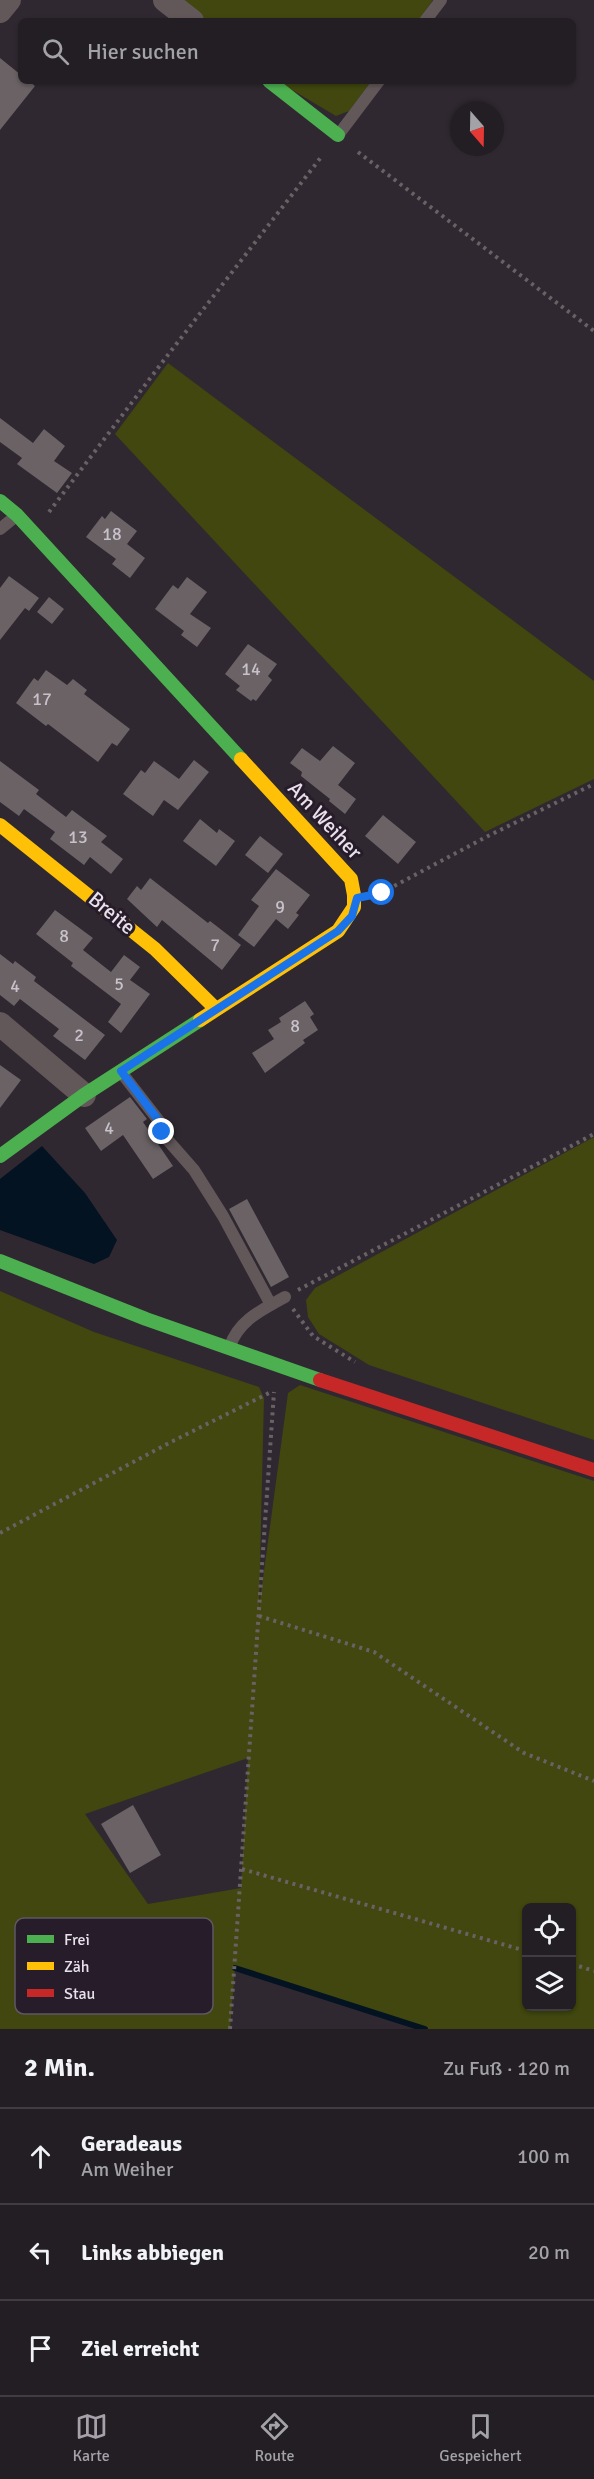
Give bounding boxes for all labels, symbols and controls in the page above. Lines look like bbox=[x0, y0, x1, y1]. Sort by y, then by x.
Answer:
search box bbox=[18, 18, 576, 84]
icon: search bbox=[39, 35, 72, 68]
text: Hier suchen bbox=[87, 38, 199, 65]
north arrow bbox=[450, 102, 504, 156]
house number: 18 bbox=[102, 523, 122, 545]
house number: 14 bbox=[241, 658, 261, 680]
house number: 17 bbox=[32, 688, 52, 710]
street label: Am Weiher bbox=[282, 776, 368, 865]
house number: 13 bbox=[68, 826, 88, 848]
route start bbox=[368, 879, 394, 905]
street label: Breite bbox=[83, 886, 141, 940]
house number: 9 bbox=[275, 896, 285, 918]
house number: 8 bbox=[59, 925, 69, 947]
house number: 7 bbox=[210, 934, 220, 956]
house number: 5 bbox=[114, 973, 124, 995]
house number: 4 bbox=[10, 975, 20, 997]
house number: 8 bbox=[290, 1015, 300, 1037]
house number: 2 bbox=[74, 1024, 84, 1046]
house number: 4 bbox=[104, 1117, 114, 1139]
route end bbox=[148, 1118, 174, 1144]
map controls bbox=[522, 1903, 576, 2011]
button: locate bbox=[522, 1903, 576, 1957]
legend bbox=[15, 1918, 213, 2014]
text: Frei bbox=[64, 1930, 90, 1950]
text: Zäh bbox=[64, 1957, 90, 1977]
button: layers bbox=[522, 1957, 576, 2011]
text: Stau bbox=[64, 1984, 95, 2004]
text: 2 Min. bbox=[24, 2052, 95, 2084]
text: Zu Fuß · 120 m bbox=[443, 2056, 570, 2081]
text: Geradeaus bbox=[81, 2130, 182, 2157]
icon: ahead bbox=[24, 2140, 57, 2173]
text: 100 m bbox=[517, 2144, 570, 2169]
text: Am Weiher bbox=[81, 2157, 173, 2182]
icon: left bbox=[24, 2236, 57, 2269]
text: Links abbiegen bbox=[81, 2239, 224, 2266]
text: 20 m bbox=[528, 2240, 570, 2265]
icon: arrive bbox=[24, 2332, 57, 2365]
text: Ziel erreicht bbox=[81, 2335, 199, 2362]
tab: Karte bbox=[72, 2410, 110, 2466]
tab: Route bbox=[255, 2410, 295, 2466]
tab: Gespeichert bbox=[439, 2410, 522, 2466]

